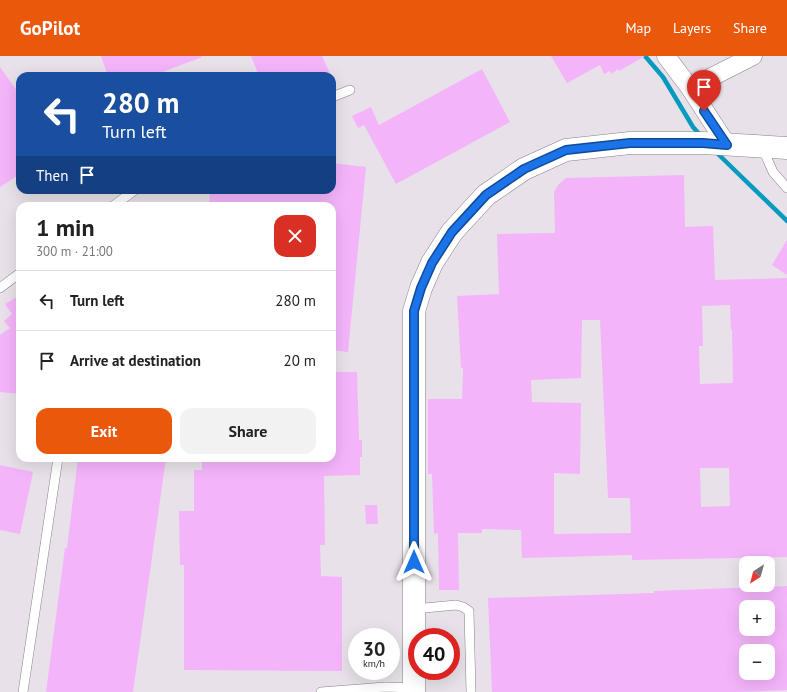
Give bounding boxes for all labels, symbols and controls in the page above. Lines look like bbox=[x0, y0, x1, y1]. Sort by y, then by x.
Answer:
text: GoPilot bbox=[20, 16, 80, 40]
text: Map bbox=[625, 19, 651, 37]
text: Layers bbox=[673, 19, 711, 37]
text: Share bbox=[733, 19, 767, 37]
pin bbox=[687, 70, 721, 111]
icon: arrive bbox=[693, 76, 715, 98]
text: 280 m bbox=[102, 84, 179, 121]
icon: left bbox=[36, 88, 88, 140]
text: Turn left bbox=[102, 120, 167, 143]
icon: arrive bbox=[76, 164, 98, 186]
text: Then bbox=[36, 166, 68, 185]
text: 1 min bbox=[36, 212, 95, 243]
button: close bbox=[274, 215, 316, 257]
text: 300 m · 21:00 bbox=[36, 243, 113, 260]
icon: left bbox=[36, 290, 58, 312]
text: Turn left bbox=[70, 291, 124, 310]
text: 280 m bbox=[275, 291, 316, 310]
icon: arrive bbox=[36, 350, 58, 372]
text: Arrive at destination bbox=[70, 351, 201, 370]
text: 20 m bbox=[283, 351, 316, 370]
button: Exit bbox=[36, 408, 172, 454]
button: Share bbox=[180, 408, 316, 454]
position arrow bbox=[393, 541, 435, 583]
north arrow bbox=[739, 556, 775, 592]
map controls bbox=[739, 556, 775, 680]
button: + bbox=[739, 600, 775, 636]
speed limit sign: 40 bbox=[408, 628, 460, 680]
text: 30 bbox=[363, 636, 385, 662]
button: − bbox=[739, 644, 775, 680]
text: km/h bbox=[363, 657, 385, 670]

